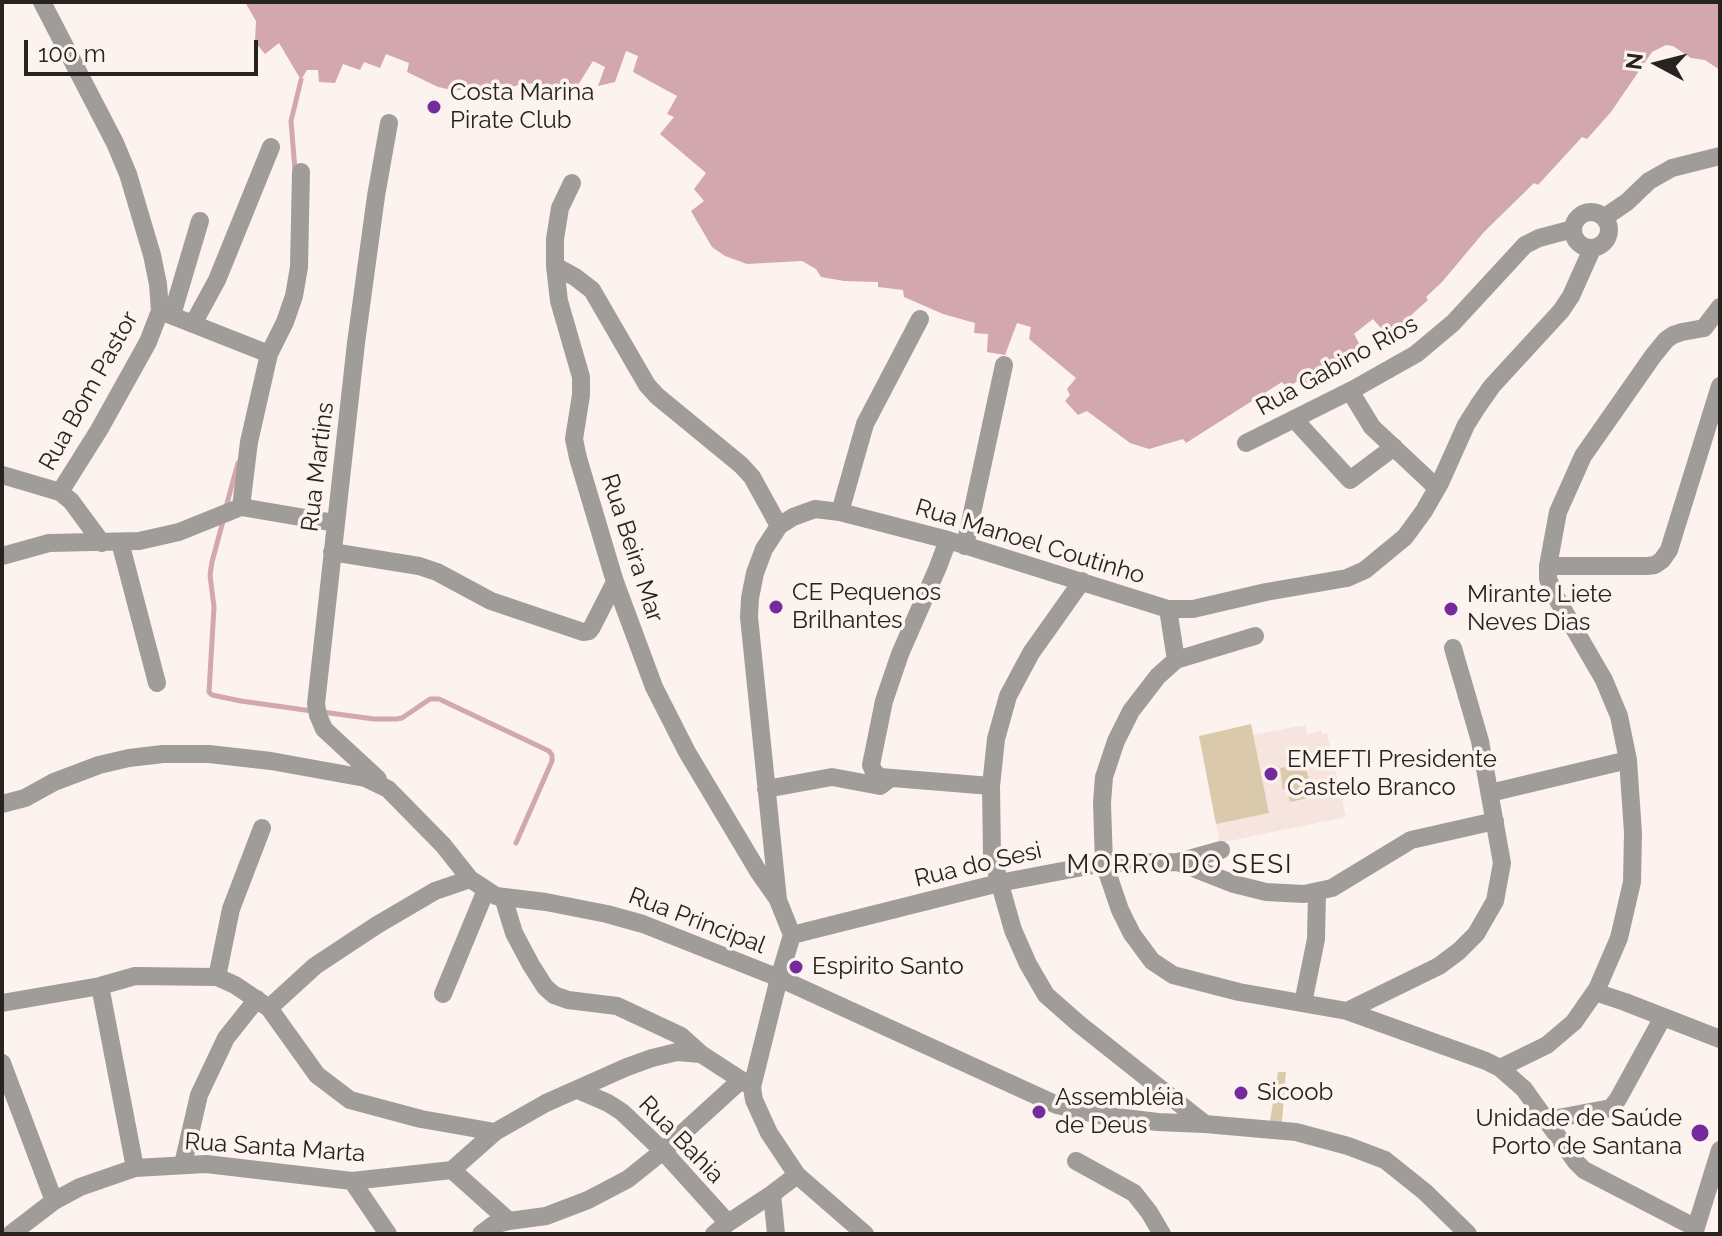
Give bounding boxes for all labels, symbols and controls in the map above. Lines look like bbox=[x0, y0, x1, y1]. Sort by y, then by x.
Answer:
scale bar bbox=[28, 24, 262, 74]
north arrow bbox=[1618, 24, 1698, 104]
text: 100 m bbox=[38, 39, 106, 68]
text: N bbox=[1620, 51, 1648, 71]
place label: Costa Marina Pirate Club bbox=[450, 79, 594, 135]
marker: Costa Marina Pirate Club bbox=[425, 98, 443, 116]
street label: Rua Bom Pastor bbox=[33, 306, 145, 476]
street label: Rua Gabino Rios bbox=[1251, 310, 1423, 422]
street label: Rua Martins bbox=[296, 401, 340, 533]
street label: Rua Beira Mar bbox=[594, 470, 670, 626]
street label: Rua Manoel Coutinho bbox=[912, 493, 1148, 591]
place label: CE Pequenos Brilhantes bbox=[792, 579, 941, 635]
place label: Mirante Liete Neves Dias bbox=[1467, 581, 1612, 637]
marker: CE Pequenos Brilhantes bbox=[767, 598, 785, 616]
marker: Mirante Liete Neves Dias bbox=[1442, 600, 1460, 618]
place label: EMEFTI Presidente Castelo Branco bbox=[1287, 746, 1497, 802]
marker: EMEFTI Presidente Castelo Branco bbox=[1262, 765, 1280, 783]
street label: Rua do Sesi bbox=[912, 836, 1044, 894]
district label: MORRO DO SESI bbox=[1067, 849, 1293, 881]
street label: Rua Principal bbox=[624, 882, 770, 960]
place label: Espirito Santo bbox=[812, 953, 964, 981]
marker: Espirito Santo bbox=[787, 958, 805, 976]
place label: Sicoob bbox=[1257, 1079, 1333, 1107]
place label: Assembléia de Deus bbox=[1055, 1084, 1184, 1140]
marker: Sicoob bbox=[1232, 1084, 1250, 1102]
street label: Rua Bahia bbox=[632, 1090, 730, 1190]
marker: Assembléia de Deus bbox=[1030, 1103, 1048, 1121]
place label: Unidade de Saúde Porto de Santana bbox=[1476, 1105, 1682, 1161]
marker: Unidade de Saúde Porto de Santana bbox=[1689, 1122, 1711, 1144]
street label: Rua Santa Marta bbox=[184, 1127, 366, 1169]

